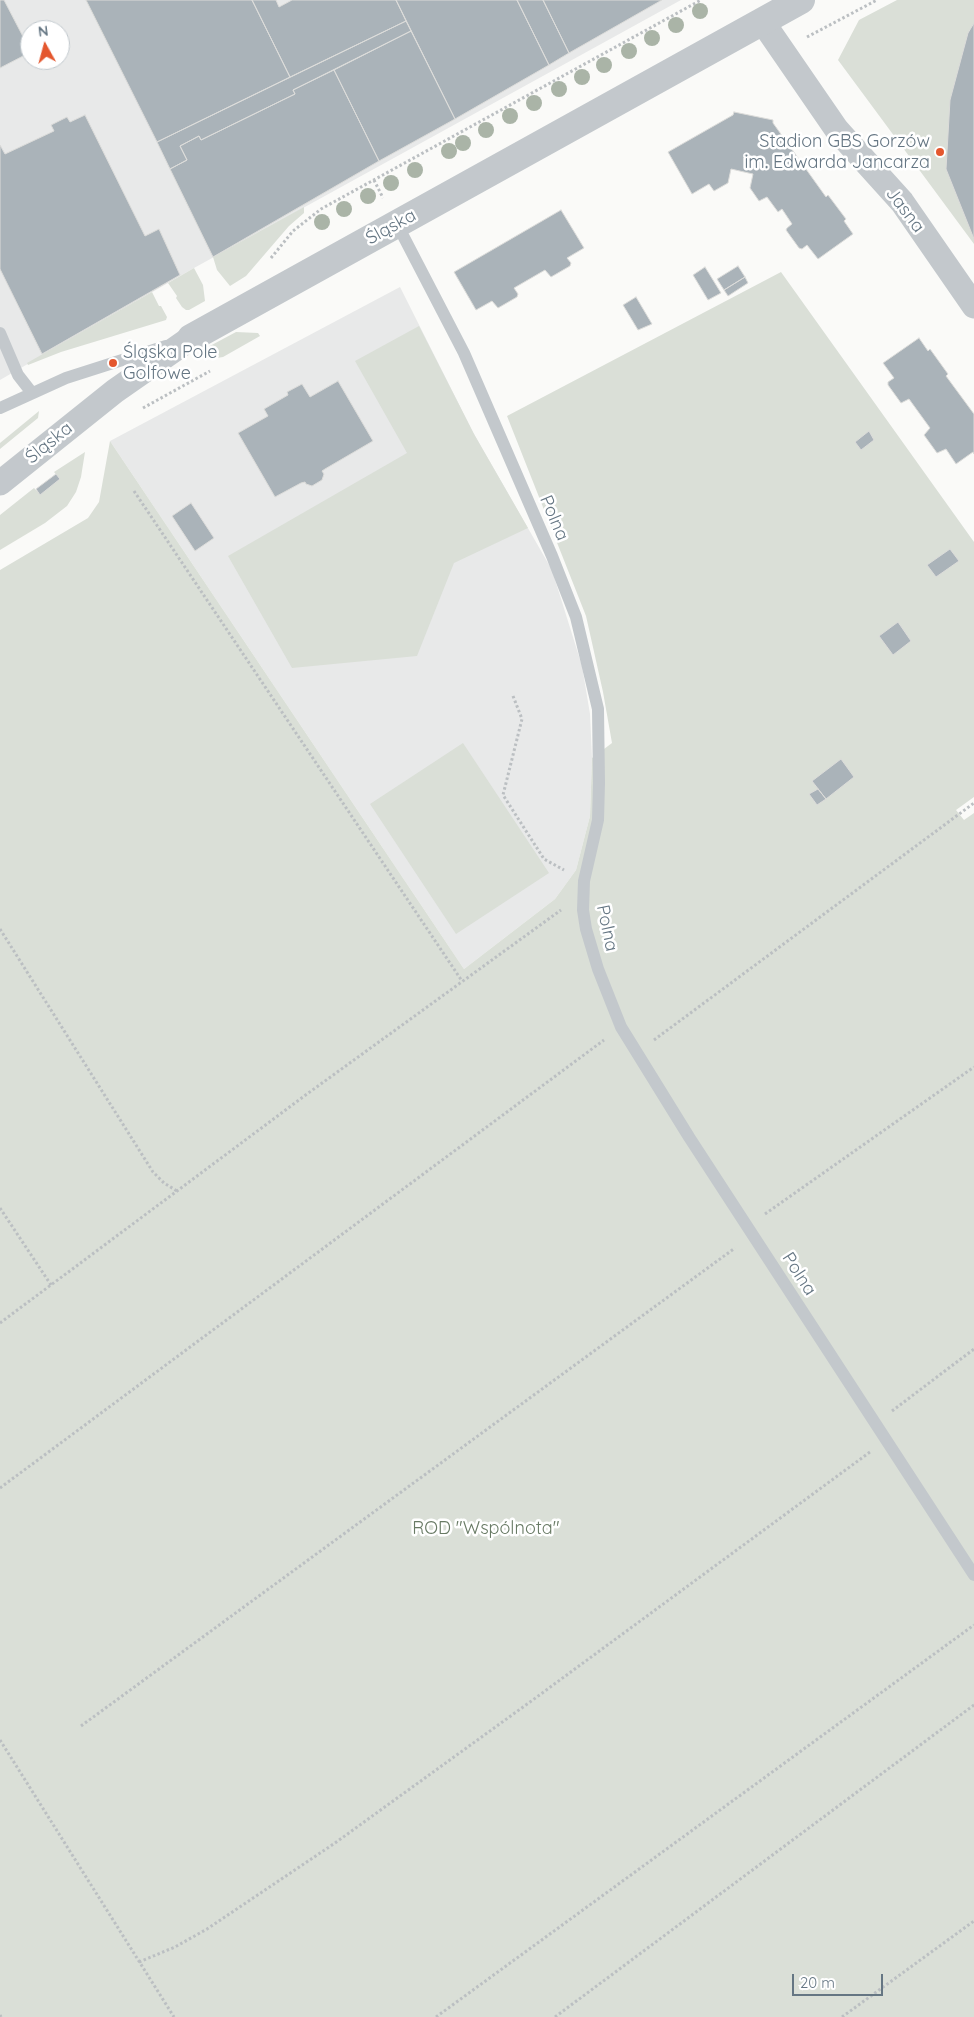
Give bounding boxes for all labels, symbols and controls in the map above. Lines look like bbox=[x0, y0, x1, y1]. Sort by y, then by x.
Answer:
north arrow bbox=[20, 20, 70, 70]
text: N bbox=[37, 22, 49, 41]
place label: Stadion GBS Gorzów im. Edwarda Jancarza bbox=[744, 131, 930, 173]
marker: Stadion GBS Gorzów im. Edwarda Jancarza bbox=[934, 146, 946, 158]
street label: Jasna bbox=[881, 183, 929, 237]
street label: Śląska bbox=[362, 204, 420, 250]
place label: Śląska Pole Golfowe bbox=[123, 342, 218, 384]
marker: Śląska Pole Golfowe bbox=[107, 357, 119, 369]
street label: Śląska bbox=[21, 418, 77, 468]
street label: Polna bbox=[535, 492, 573, 544]
street label: Polna bbox=[592, 903, 622, 953]
street label: Polna bbox=[777, 1248, 821, 1300]
park label: ROD "Wspólnota" bbox=[412, 1518, 560, 1540]
scale bar bbox=[794, 1964, 885, 1996]
text: 20 m bbox=[800, 1973, 835, 1992]

